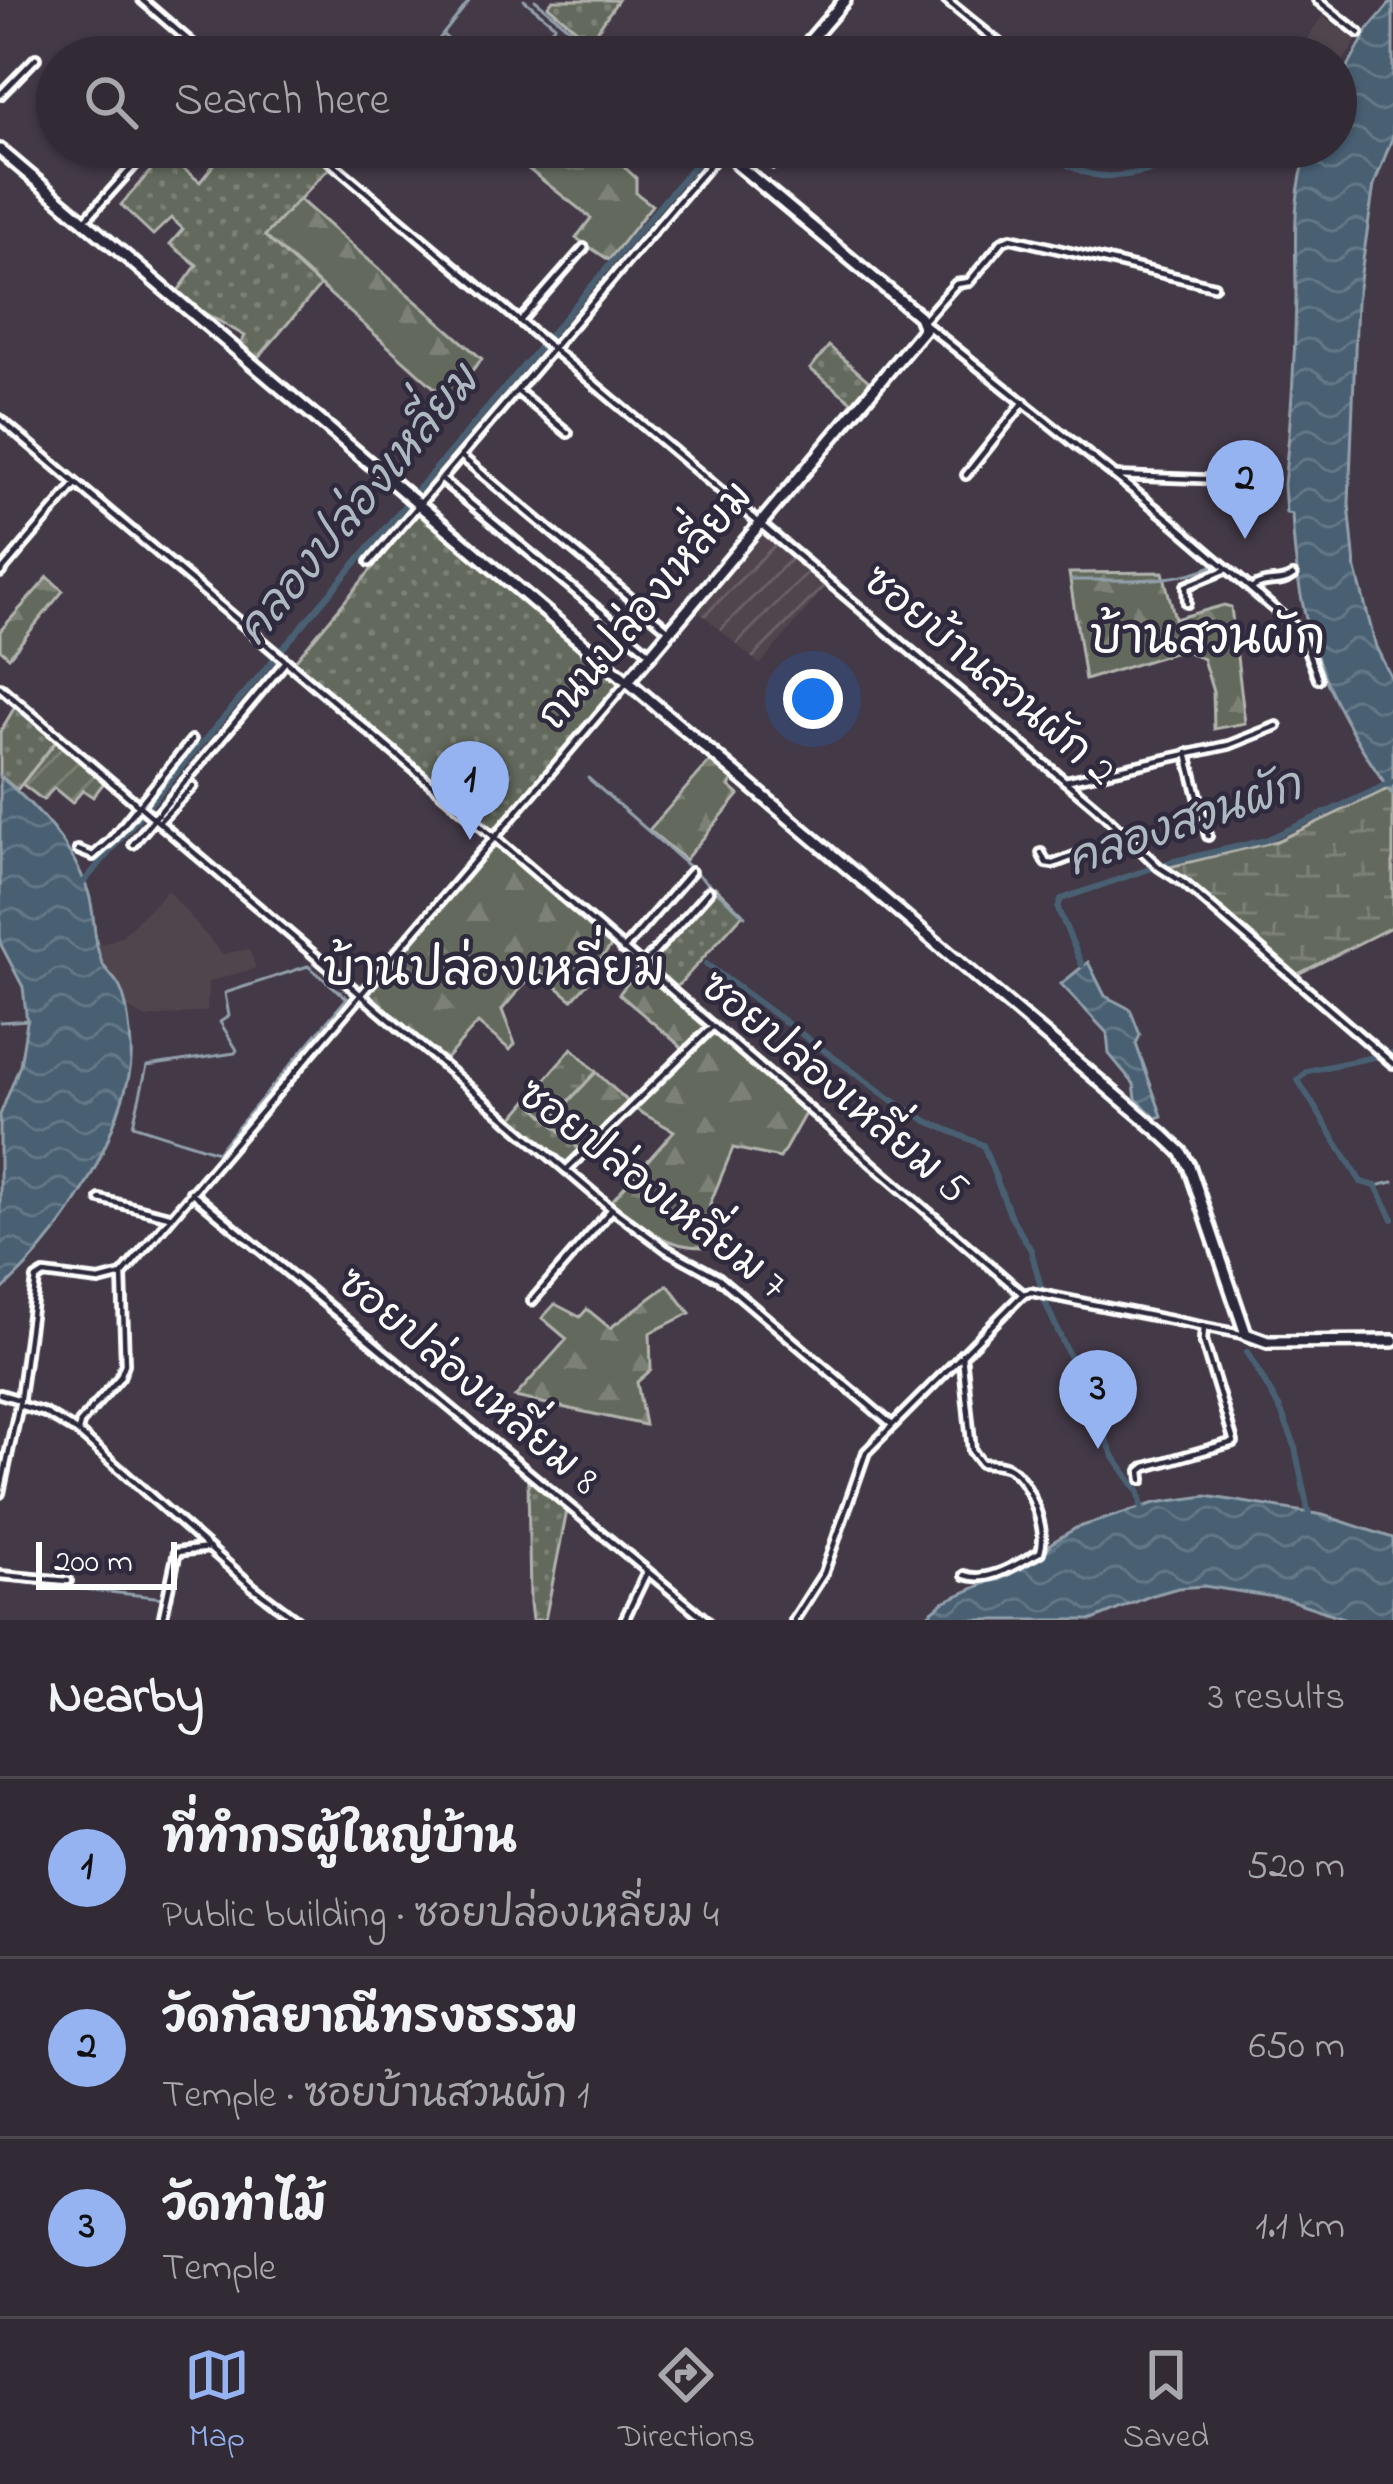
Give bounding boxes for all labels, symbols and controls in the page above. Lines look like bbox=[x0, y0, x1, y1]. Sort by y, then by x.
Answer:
search box bbox=[36, 36, 1357, 168]
icon: search bbox=[78, 69, 144, 135]
text: Search here bbox=[174, 69, 390, 135]
water label: คลองปล่องเหลี่ยม bbox=[214, 343, 499, 661]
pin: 2 bbox=[1206, 440, 1284, 539]
street label: ถนนปล่องเหลี่ยม bbox=[516, 462, 769, 745]
street label: ซอยบ้านสวนผัก 2 bbox=[848, 552, 1128, 802]
district label: บ้านสวนผัก bbox=[1090, 605, 1326, 675]
your location bbox=[783, 669, 843, 729]
pin: 1 bbox=[431, 741, 509, 840]
water label: คลองสวนผัก bbox=[1059, 753, 1313, 896]
district label: บ้านปล่องเหลี่ยม bbox=[323, 924, 665, 1007]
street label: ซอยปล่องเหลี่ยม 5 bbox=[685, 949, 989, 1220]
street label: ซอยปล่องเหลี่ยม 7 bbox=[503, 1057, 806, 1316]
street label: ซอยปล่องเหลี่ยม 8 bbox=[322, 1245, 619, 1511]
pin: 3 bbox=[1059, 1350, 1137, 1449]
scale bar bbox=[36, 1536, 177, 1589]
text: 200 m bbox=[54, 1539, 133, 1587]
text: Nearby bbox=[48, 1661, 204, 1736]
text: 3 results bbox=[1208, 1670, 1345, 1727]
text: ที่ทำกรผู้ใหญ่บ้าน bbox=[162, 1807, 517, 1873]
text: 1 bbox=[81, 1839, 93, 1896]
text: 520 m bbox=[1246, 1839, 1345, 1896]
text: Public building · ซอยปล่องเหลี่ยม 4 bbox=[162, 1888, 719, 1945]
text: วัดกัลยาณีทรงธรรม bbox=[162, 1987, 578, 2053]
text: 2 bbox=[77, 2019, 97, 2076]
text: 650 m bbox=[1249, 2019, 1345, 2076]
text: Temple · ซอยบ้านสวนผัก 1 bbox=[162, 2068, 589, 2125]
text: วัดท่าไม้ bbox=[162, 2175, 326, 2241]
text: 3 bbox=[79, 2199, 95, 2256]
text: 1.1 km bbox=[1255, 2199, 1345, 2256]
text: Temple bbox=[162, 2241, 276, 2298]
tab: Map bbox=[184, 2342, 250, 2462]
tab: Directions bbox=[618, 2342, 755, 2462]
tab: Saved bbox=[1123, 2342, 1209, 2462]

